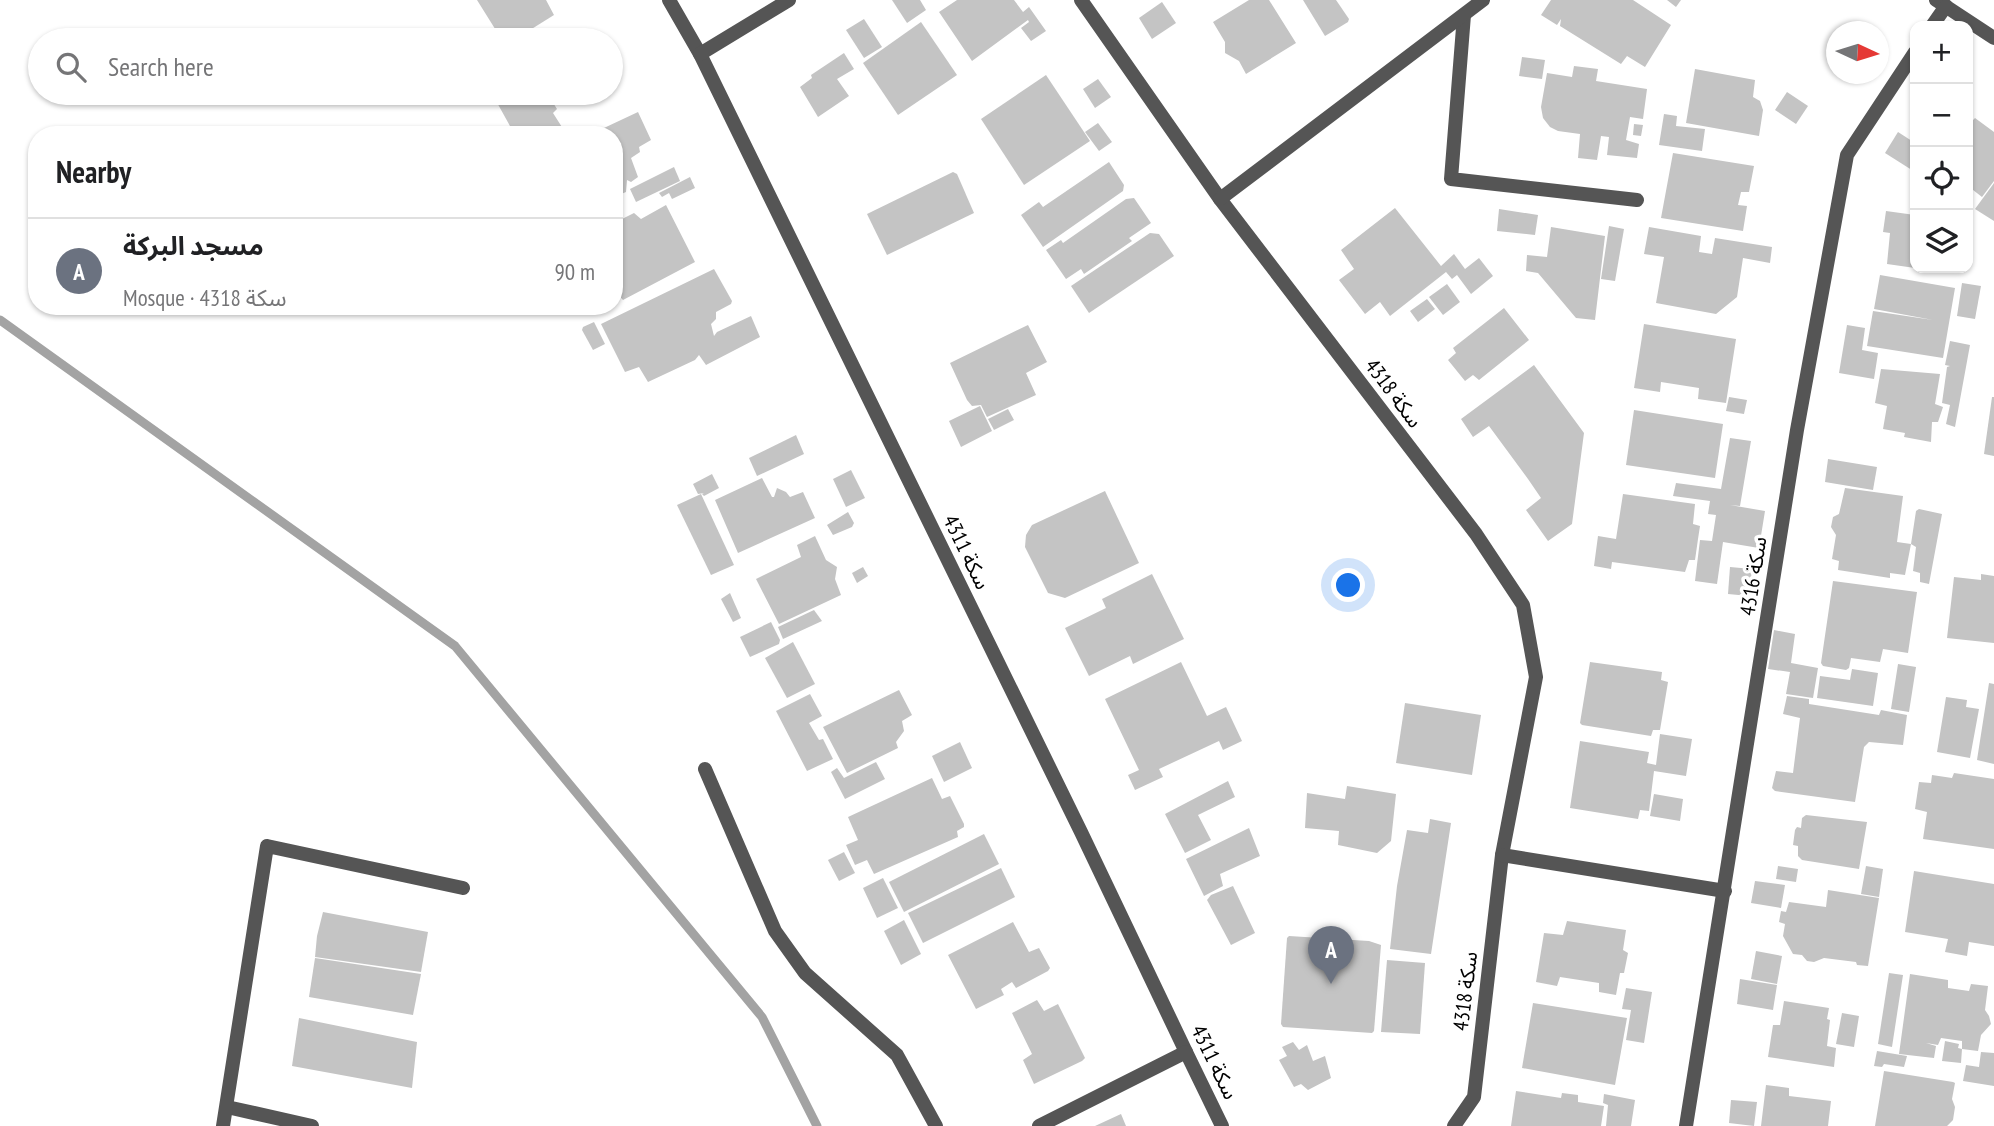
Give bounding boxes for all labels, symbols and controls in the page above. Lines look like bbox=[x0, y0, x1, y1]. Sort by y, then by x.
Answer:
north arrow bbox=[1826, 21, 1889, 84]
map controls bbox=[1910, 21, 1973, 273]
button: + bbox=[1910, 21, 1973, 84]
search box bbox=[28, 28, 623, 105]
icon: search bbox=[52, 48, 90, 86]
text: Search here bbox=[108, 50, 214, 83]
button: − bbox=[1910, 84, 1973, 147]
button: locate bbox=[1910, 147, 1973, 210]
text: Nearby bbox=[56, 152, 131, 191]
button: layers bbox=[1910, 210, 1973, 273]
text: مسجد البركة bbox=[123, 229, 264, 262]
text: A bbox=[73, 257, 85, 286]
text: 90 m bbox=[554, 257, 595, 286]
text: Mosque · سكة 4318 bbox=[123, 283, 287, 312]
street label: سكة 4318 bbox=[1359, 353, 1429, 433]
street label: سكة 4311 bbox=[937, 510, 997, 594]
street label: سكة 4316 bbox=[1733, 535, 1773, 617]
your location bbox=[1331, 568, 1365, 602]
pin: A bbox=[1308, 926, 1354, 984]
street label: سكة 4318 bbox=[1447, 950, 1483, 1032]
street label: سكة 4311 bbox=[1185, 1020, 1245, 1104]

